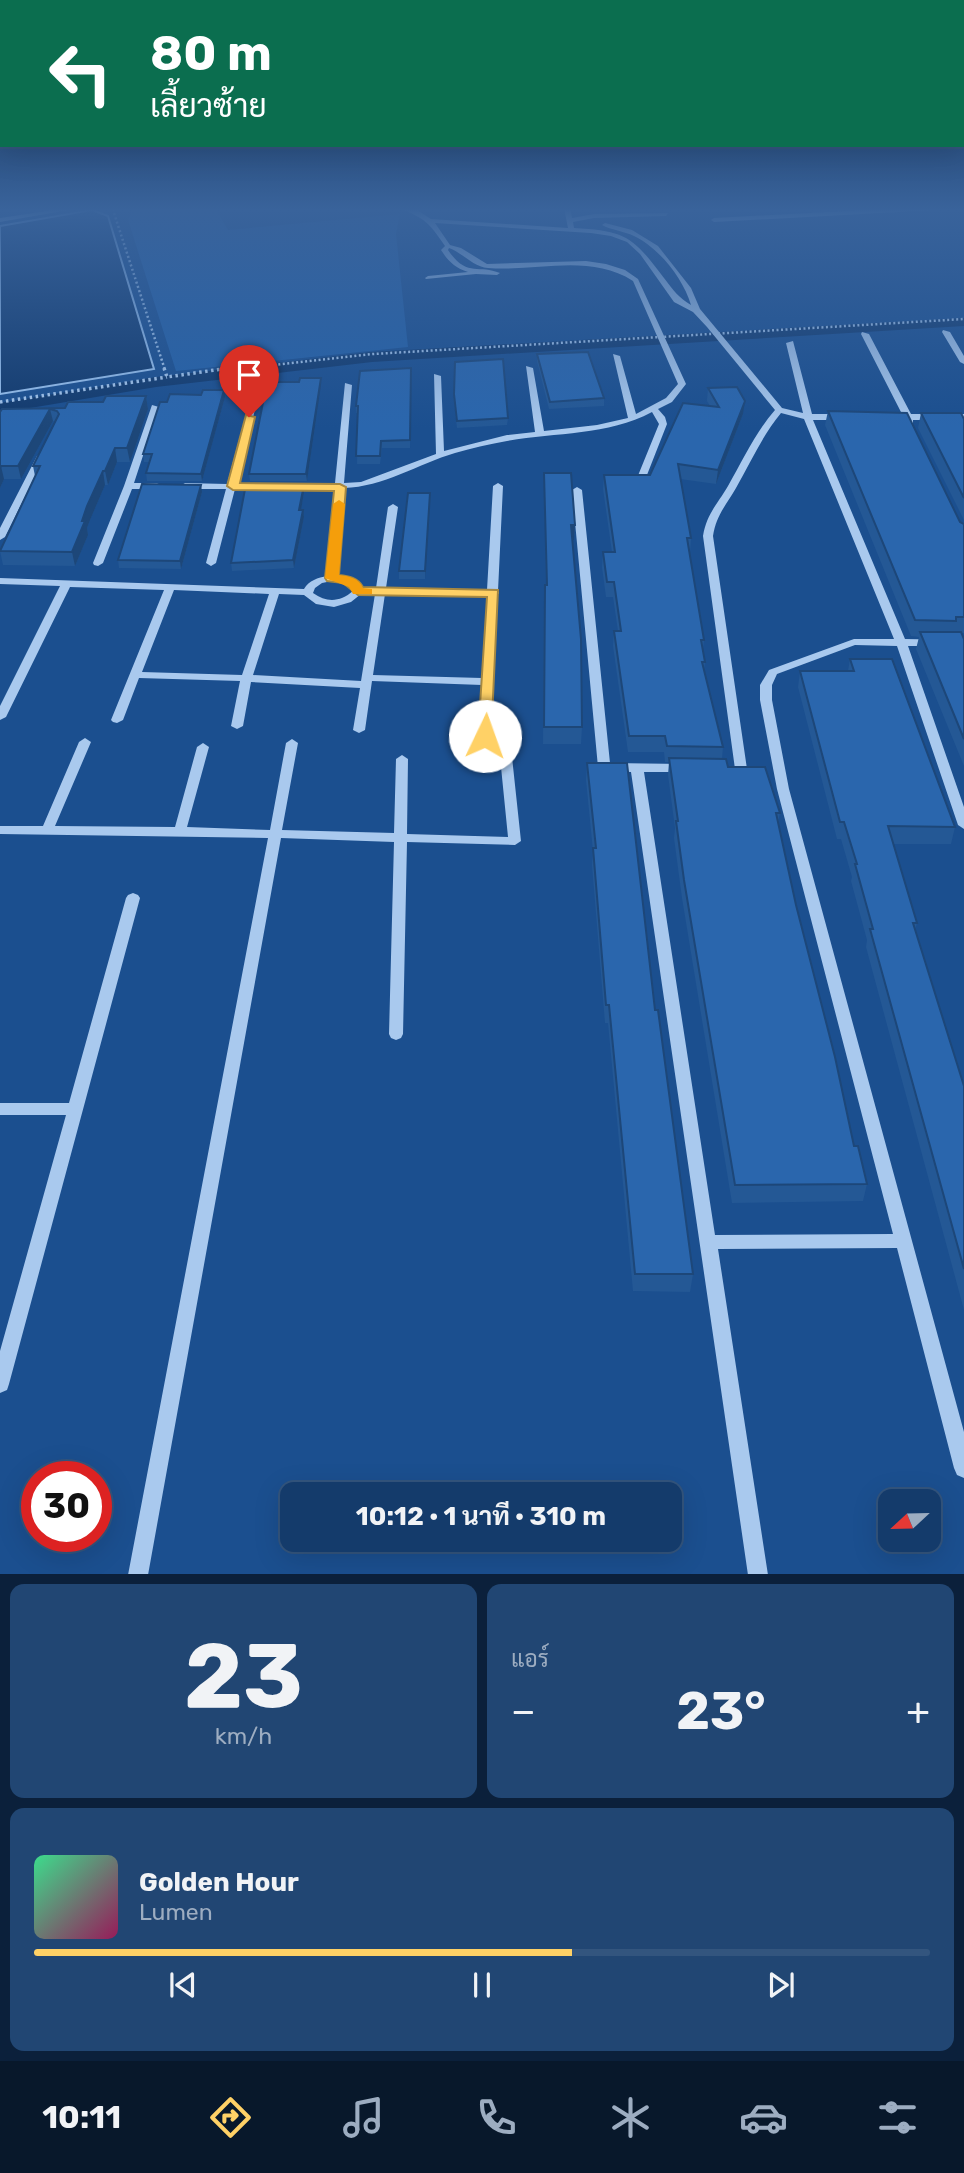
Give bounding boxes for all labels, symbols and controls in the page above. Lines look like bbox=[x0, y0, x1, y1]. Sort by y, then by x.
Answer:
text: 80 m bbox=[150, 24, 272, 82]
icon: left bbox=[35, 28, 126, 119]
text: เลี้ยวซ้าย bbox=[150, 87, 267, 125]
pin bbox=[219, 345, 279, 417]
icon: arrive bbox=[230, 356, 268, 394]
position arrow bbox=[448, 699, 522, 773]
speed limit sign: 30 bbox=[21, 1461, 112, 1552]
north arrow bbox=[878, 1489, 942, 1552]
map controls bbox=[878, 1489, 941, 1552]
text: 10:12 · 1 นาที · 310 m bbox=[356, 1501, 606, 1532]
text: 23 bbox=[184, 1622, 303, 1730]
text: แอร์ bbox=[511, 1645, 549, 1673]
text: 23° bbox=[676, 1680, 766, 1742]
text: − bbox=[511, 1688, 536, 1734]
text: + bbox=[906, 1688, 930, 1734]
text: km/h bbox=[215, 1722, 272, 1750]
text: Golden Hour bbox=[139, 1867, 299, 1898]
text: Lumen bbox=[139, 1898, 213, 1926]
icon: previous bbox=[164, 1966, 202, 2004]
icon: pause bbox=[463, 1966, 501, 2004]
icon: next bbox=[762, 1966, 800, 2004]
icon: directions bbox=[206, 2093, 255, 2142]
icon: music bbox=[339, 2093, 388, 2142]
icon: phone bbox=[472, 2093, 521, 2142]
icon: climate bbox=[606, 2093, 655, 2142]
icon: car bbox=[739, 2093, 788, 2142]
icon: filters bbox=[873, 2093, 922, 2142]
text: 10:11 bbox=[42, 2098, 121, 2136]

